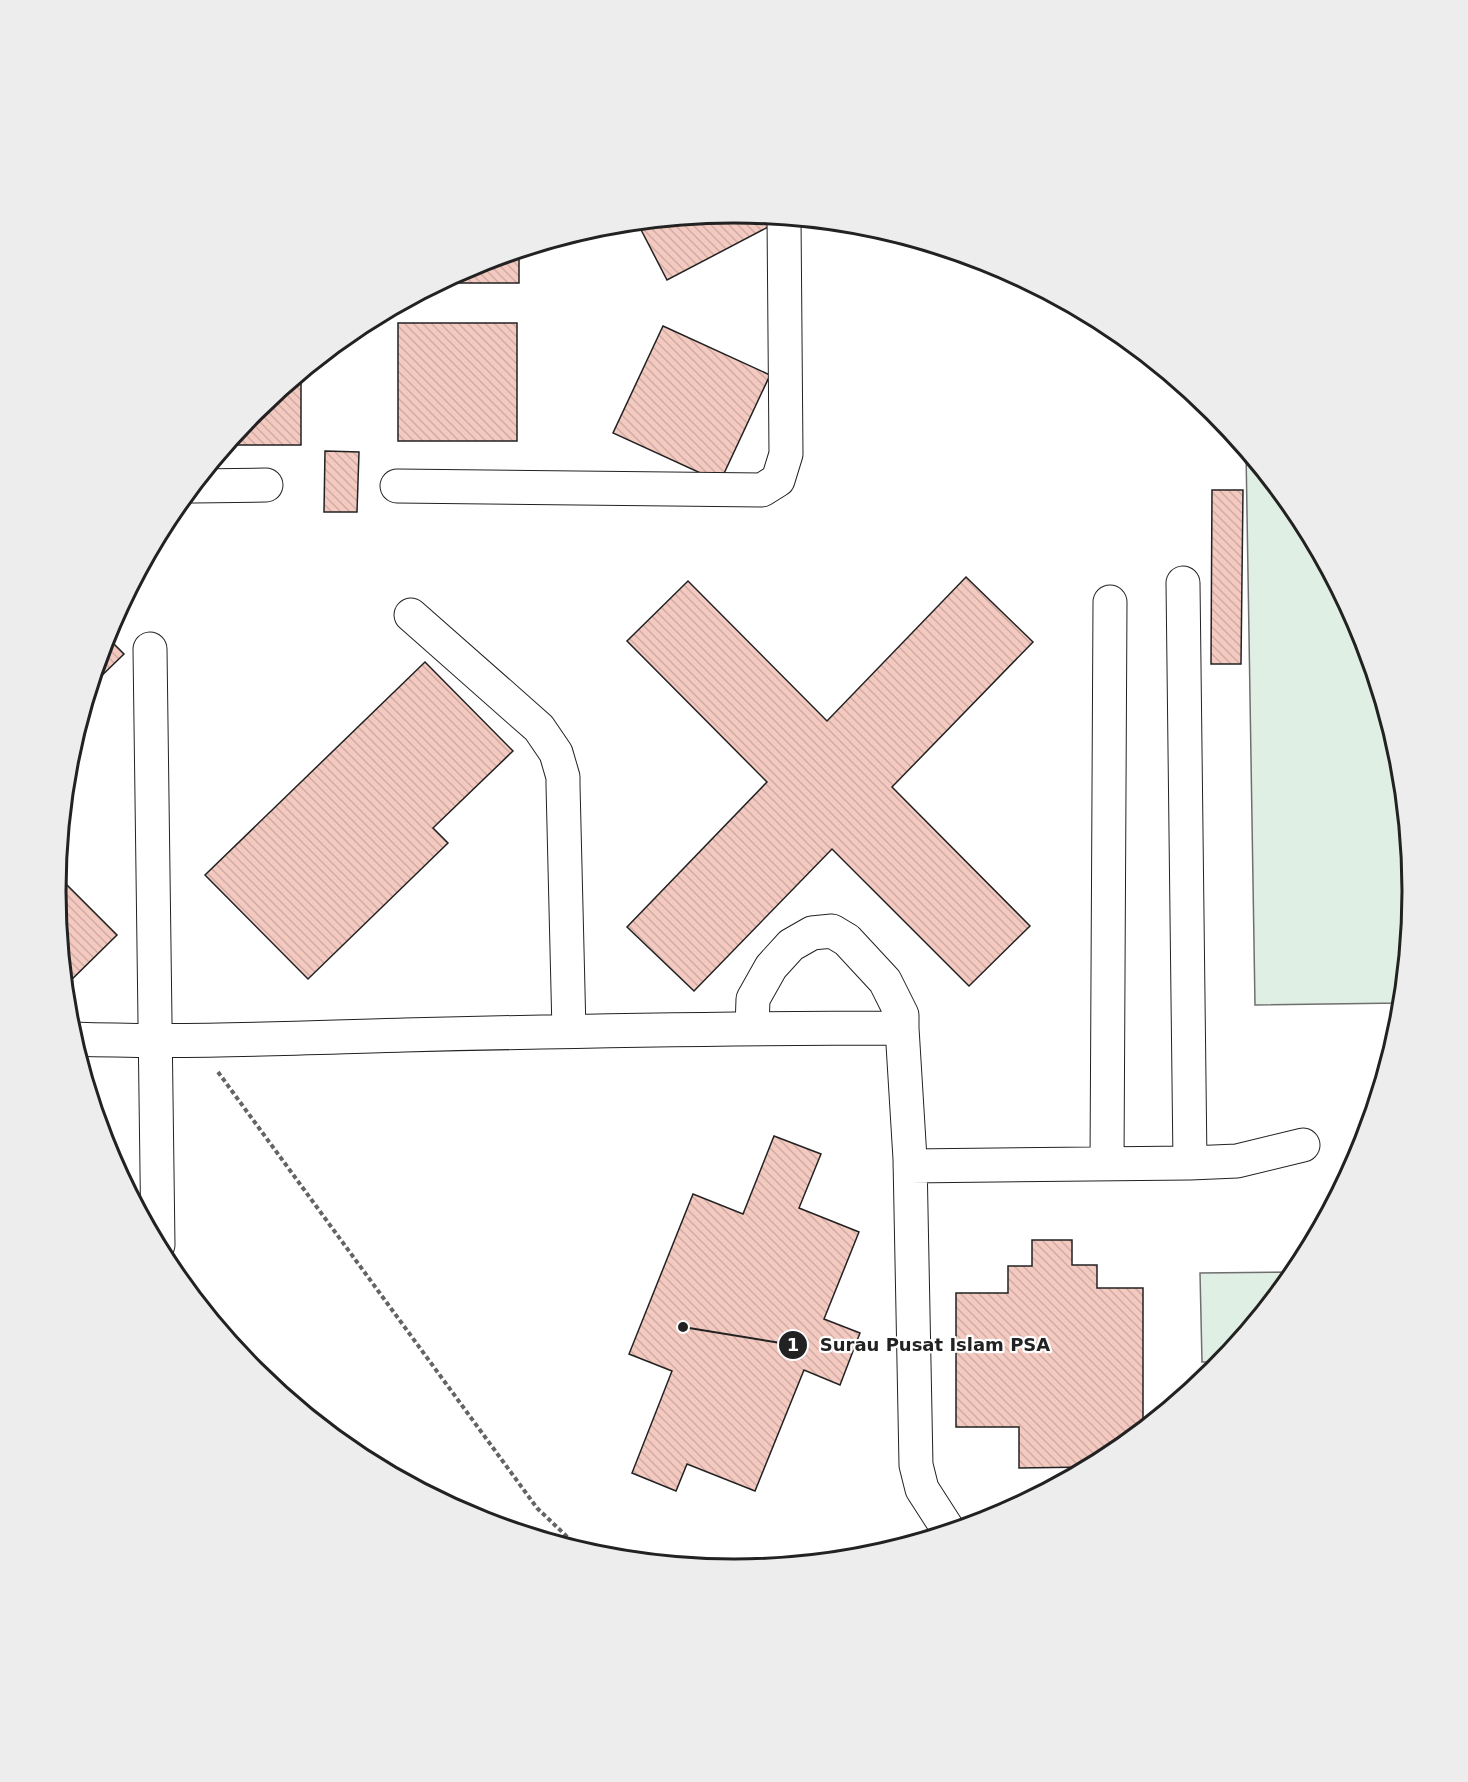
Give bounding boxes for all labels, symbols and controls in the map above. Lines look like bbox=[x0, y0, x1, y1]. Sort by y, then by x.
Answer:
callout: Surau Pusat Islam PSA bbox=[778, 1327, 1063, 1363]
text: 1 bbox=[787, 1334, 799, 1355]
text: Surau Pusat Islam PSA bbox=[820, 1334, 1050, 1355]

